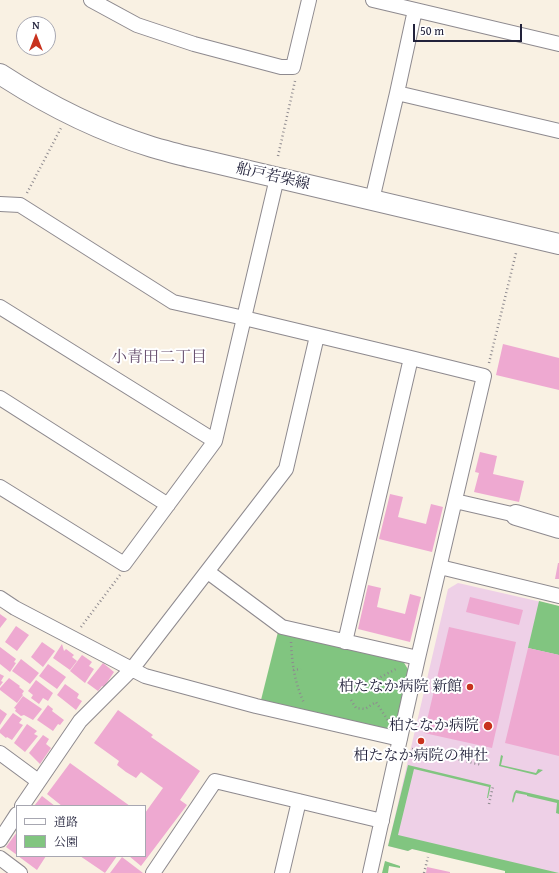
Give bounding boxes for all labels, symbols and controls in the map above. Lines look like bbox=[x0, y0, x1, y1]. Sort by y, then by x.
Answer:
north arrow bbox=[16, 16, 56, 56]
scale bar bbox=[415, 16, 524, 42]
text: N bbox=[32, 17, 40, 33]
text: 50 m bbox=[420, 22, 444, 39]
street label: 船戸若柴線 bbox=[234, 160, 312, 194]
district label: 小青田二丁目 bbox=[111, 348, 207, 368]
place label: 柏たなか病院 新館 bbox=[339, 678, 462, 696]
marker: 柏たなか病院 新館 bbox=[465, 682, 475, 692]
place label: 柏たなか病院 bbox=[389, 717, 479, 735]
marker: 柏たなか病院 bbox=[482, 720, 494, 732]
marker: 柏たなか病院の神社 bbox=[416, 736, 426, 746]
place label: 柏たなか病院の神社 bbox=[354, 747, 488, 765]
legend bbox=[16, 805, 146, 857]
text: 道路 bbox=[54, 813, 78, 830]
text: 公園 bbox=[54, 833, 78, 850]

